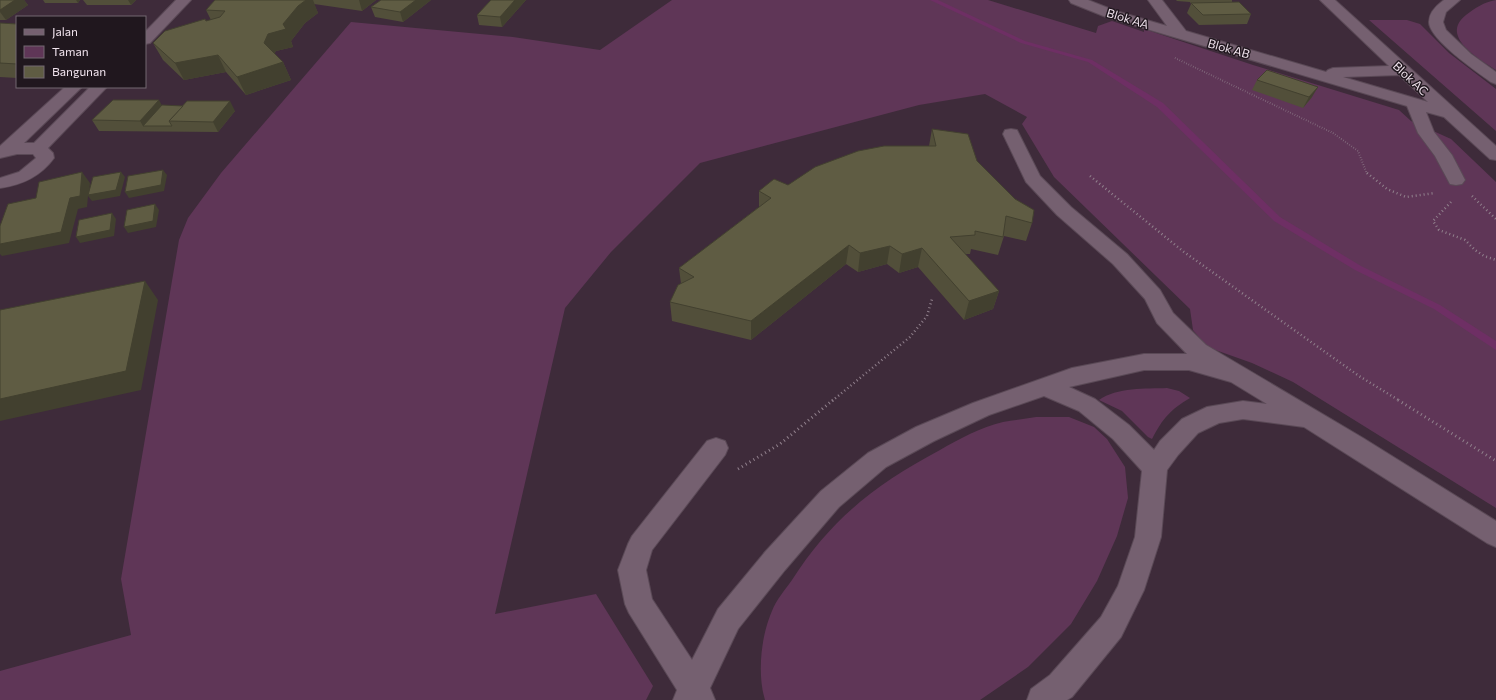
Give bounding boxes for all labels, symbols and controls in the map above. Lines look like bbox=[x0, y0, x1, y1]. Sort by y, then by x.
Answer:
street label: Blok AA bbox=[1105, 5, 1151, 31]
legend bbox=[16, 16, 146, 88]
text: Jalan bbox=[52, 24, 78, 39]
street label: Blok AB bbox=[1207, 35, 1252, 61]
text: Taman bbox=[52, 44, 89, 58]
street label: Blok AC bbox=[1391, 58, 1431, 98]
text: Bangunan bbox=[52, 64, 106, 78]

